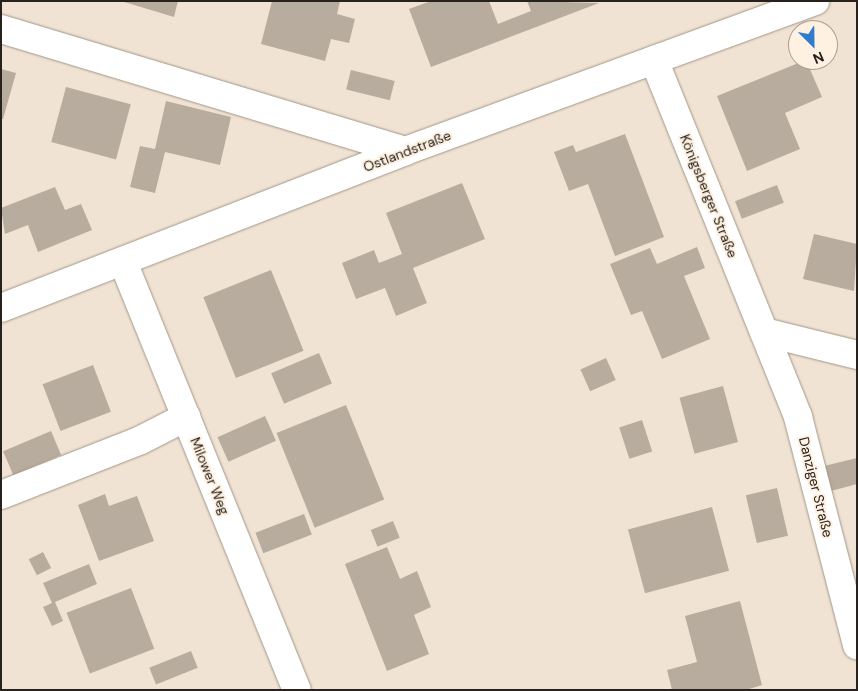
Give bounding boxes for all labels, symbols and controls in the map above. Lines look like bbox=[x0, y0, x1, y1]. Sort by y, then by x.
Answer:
north arrow bbox=[788, 20, 838, 70]
text: N bbox=[810, 48, 827, 68]
street label: Ostlandstraße bbox=[361, 127, 453, 175]
street label: Königsberger Straße bbox=[677, 132, 741, 260]
street label: Milower Weg bbox=[187, 435, 233, 517]
street label: Danziger Straße bbox=[795, 435, 837, 539]

